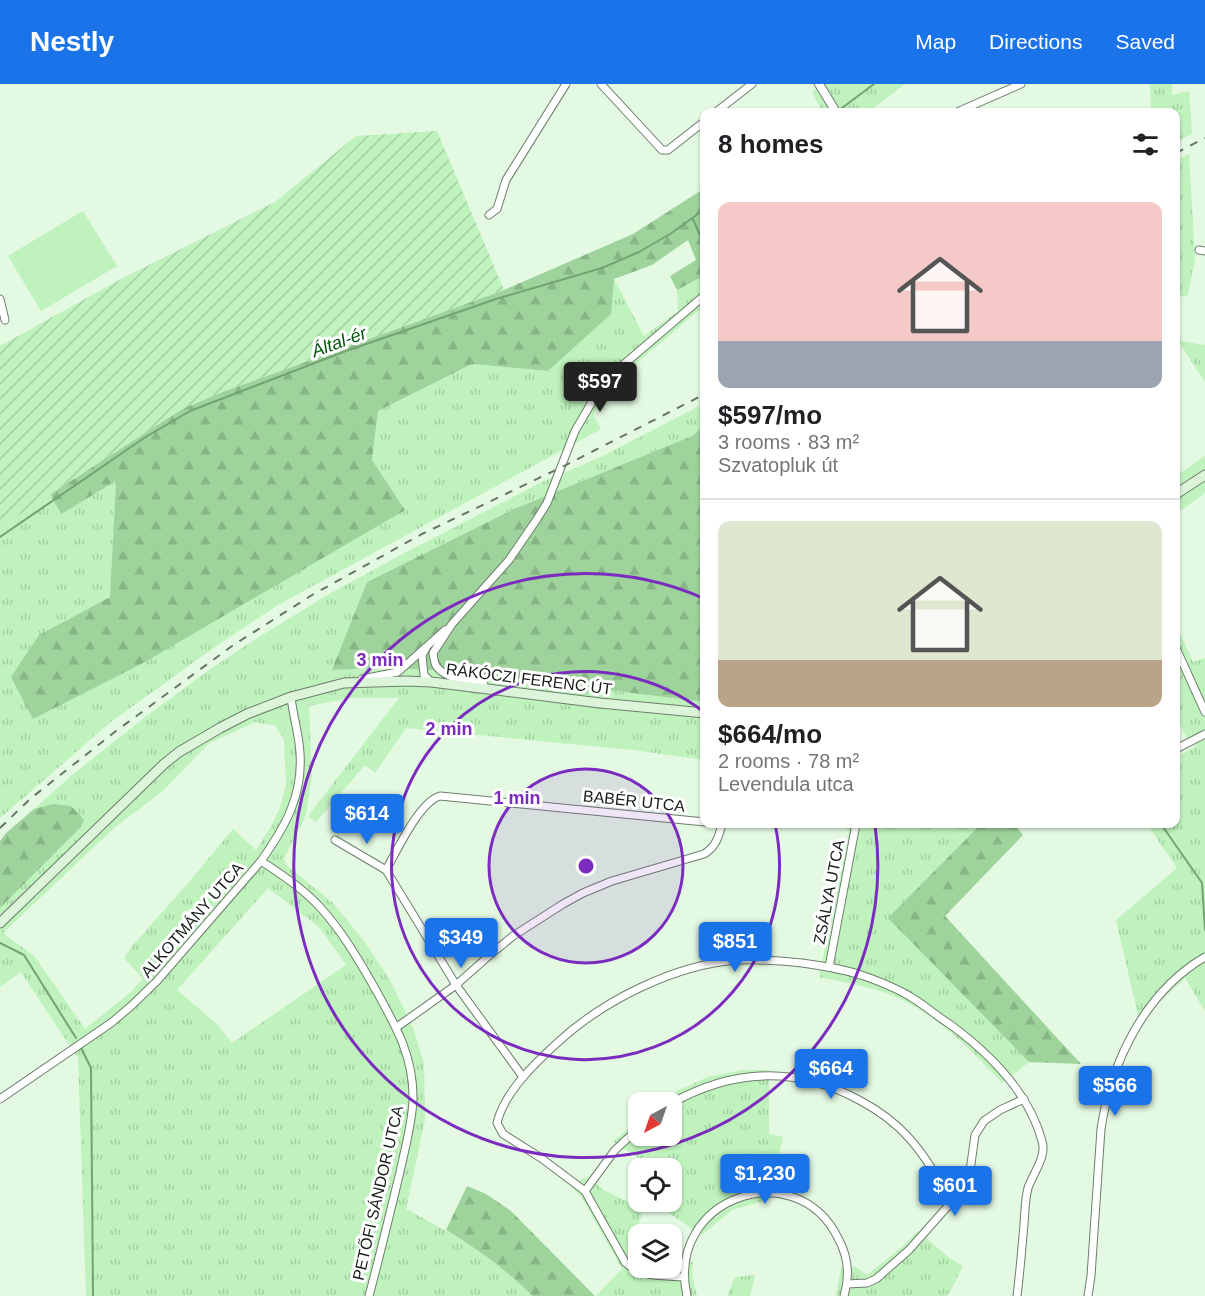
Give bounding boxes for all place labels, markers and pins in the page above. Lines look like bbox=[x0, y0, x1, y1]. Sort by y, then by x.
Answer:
pin: $597 bbox=[564, 362, 636, 413]
pin: $614 bbox=[331, 794, 403, 845]
centre of rings bbox=[576, 856, 596, 876]
pin: $349 bbox=[425, 918, 497, 969]
pin: $851 bbox=[699, 922, 771, 973]
pin: $664 bbox=[795, 1049, 867, 1100]
pin: $566 bbox=[1079, 1066, 1151, 1117]
pin: $1,230 bbox=[716, 1154, 814, 1205]
pin: $601 bbox=[919, 1166, 991, 1217]

